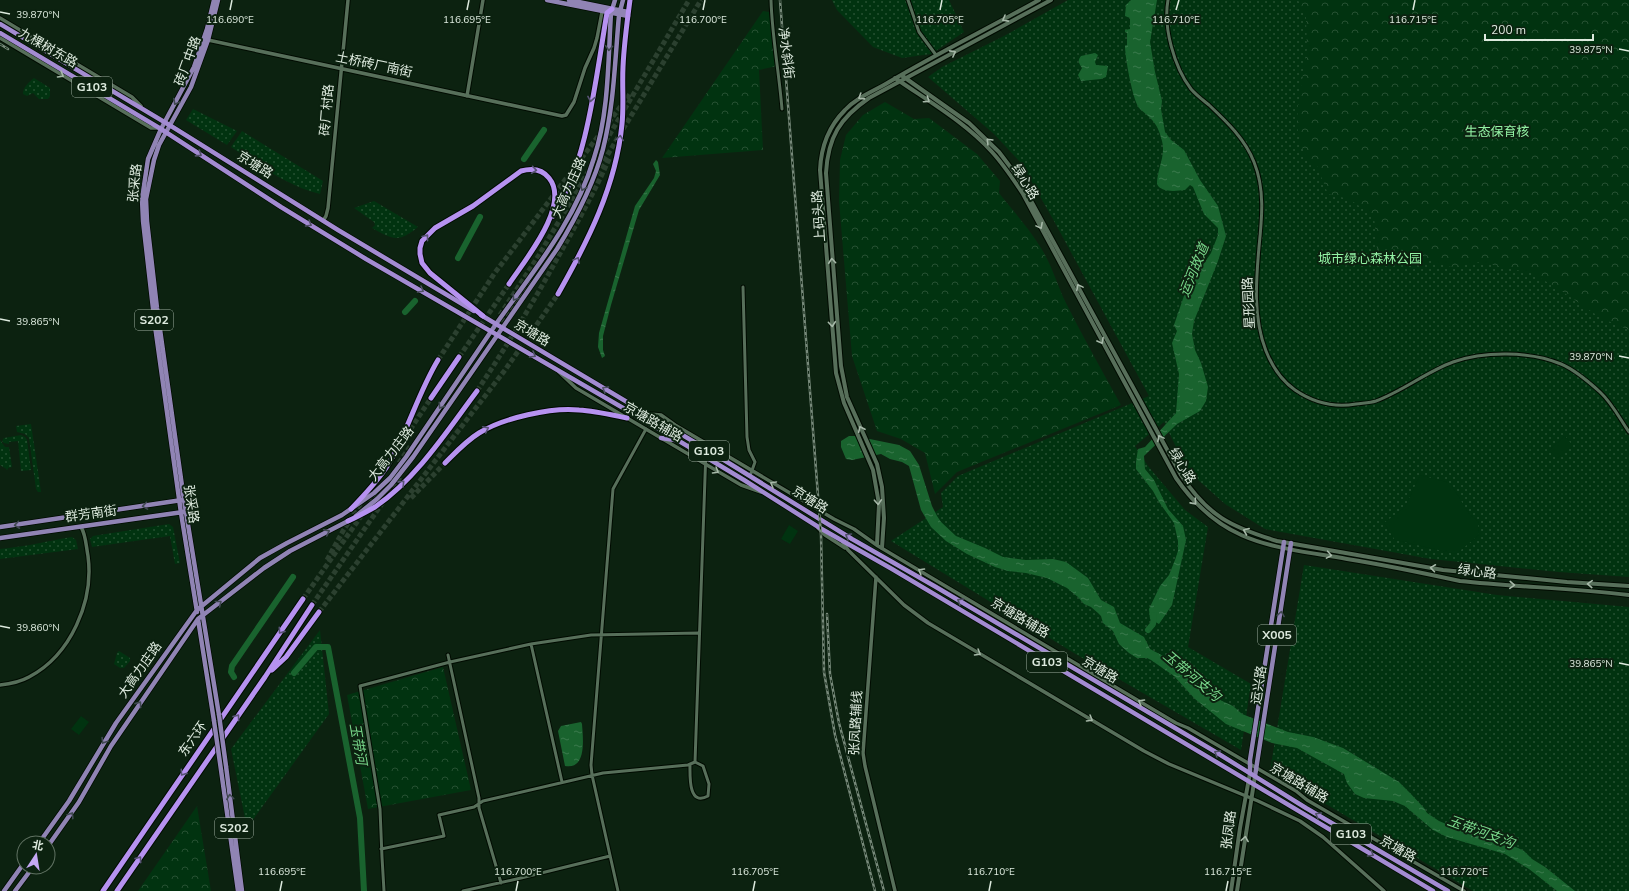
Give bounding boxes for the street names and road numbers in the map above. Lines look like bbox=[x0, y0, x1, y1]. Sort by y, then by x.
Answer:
street label: 九棵树东路 bbox=[15, 24, 81, 72]
street label: 净水斜街 bbox=[774, 26, 798, 80]
street label: 砖厂中路 bbox=[171, 33, 205, 89]
street label: 土桥砖厂南街 bbox=[334, 48, 414, 82]
road number: G103 bbox=[72, 77, 112, 97]
street label: 砖厂村路 bbox=[316, 83, 338, 137]
street label: 京塘路 bbox=[234, 147, 276, 183]
street label: 大高力庄路 bbox=[548, 155, 590, 221]
street label: 绿心路 bbox=[1007, 161, 1043, 203]
street label: 张采路 bbox=[124, 163, 146, 203]
street label: 上码头路 bbox=[808, 189, 830, 243]
street label: 星形园路 bbox=[1239, 277, 1259, 329]
road number: S202 bbox=[135, 310, 173, 330]
street label: 京塘路 bbox=[511, 315, 553, 351]
street label: 京塘路辅路 bbox=[620, 398, 686, 446]
street label: 大高力庄路 bbox=[364, 423, 418, 485]
road number: G103 bbox=[689, 441, 729, 461]
street label: 绿心路 bbox=[1164, 445, 1200, 487]
street label: 京塘路 bbox=[789, 482, 831, 518]
street label: 张采路 bbox=[179, 483, 203, 525]
street label: 群芳南街 bbox=[64, 501, 118, 527]
street label: 绿心路 bbox=[1457, 561, 1497, 583]
street label: 京塘路辅路 bbox=[988, 594, 1052, 642]
road number: X005 bbox=[1258, 625, 1296, 645]
street label: 大高力庄路 bbox=[114, 638, 166, 702]
road number: G103 bbox=[1027, 652, 1067, 672]
street label: 京塘路 bbox=[1079, 652, 1121, 688]
street label: 运兴路 bbox=[1247, 664, 1271, 706]
street label: 张凤路辅线 bbox=[845, 690, 867, 756]
street label: 东六环 bbox=[174, 718, 212, 760]
street label: 京塘路辅路 bbox=[1267, 759, 1331, 807]
street label: 张凤路 bbox=[1218, 810, 1240, 850]
road number: S202 bbox=[215, 818, 253, 838]
road number: G103 bbox=[1331, 824, 1371, 844]
street label: 京塘路 bbox=[1377, 831, 1419, 867]

